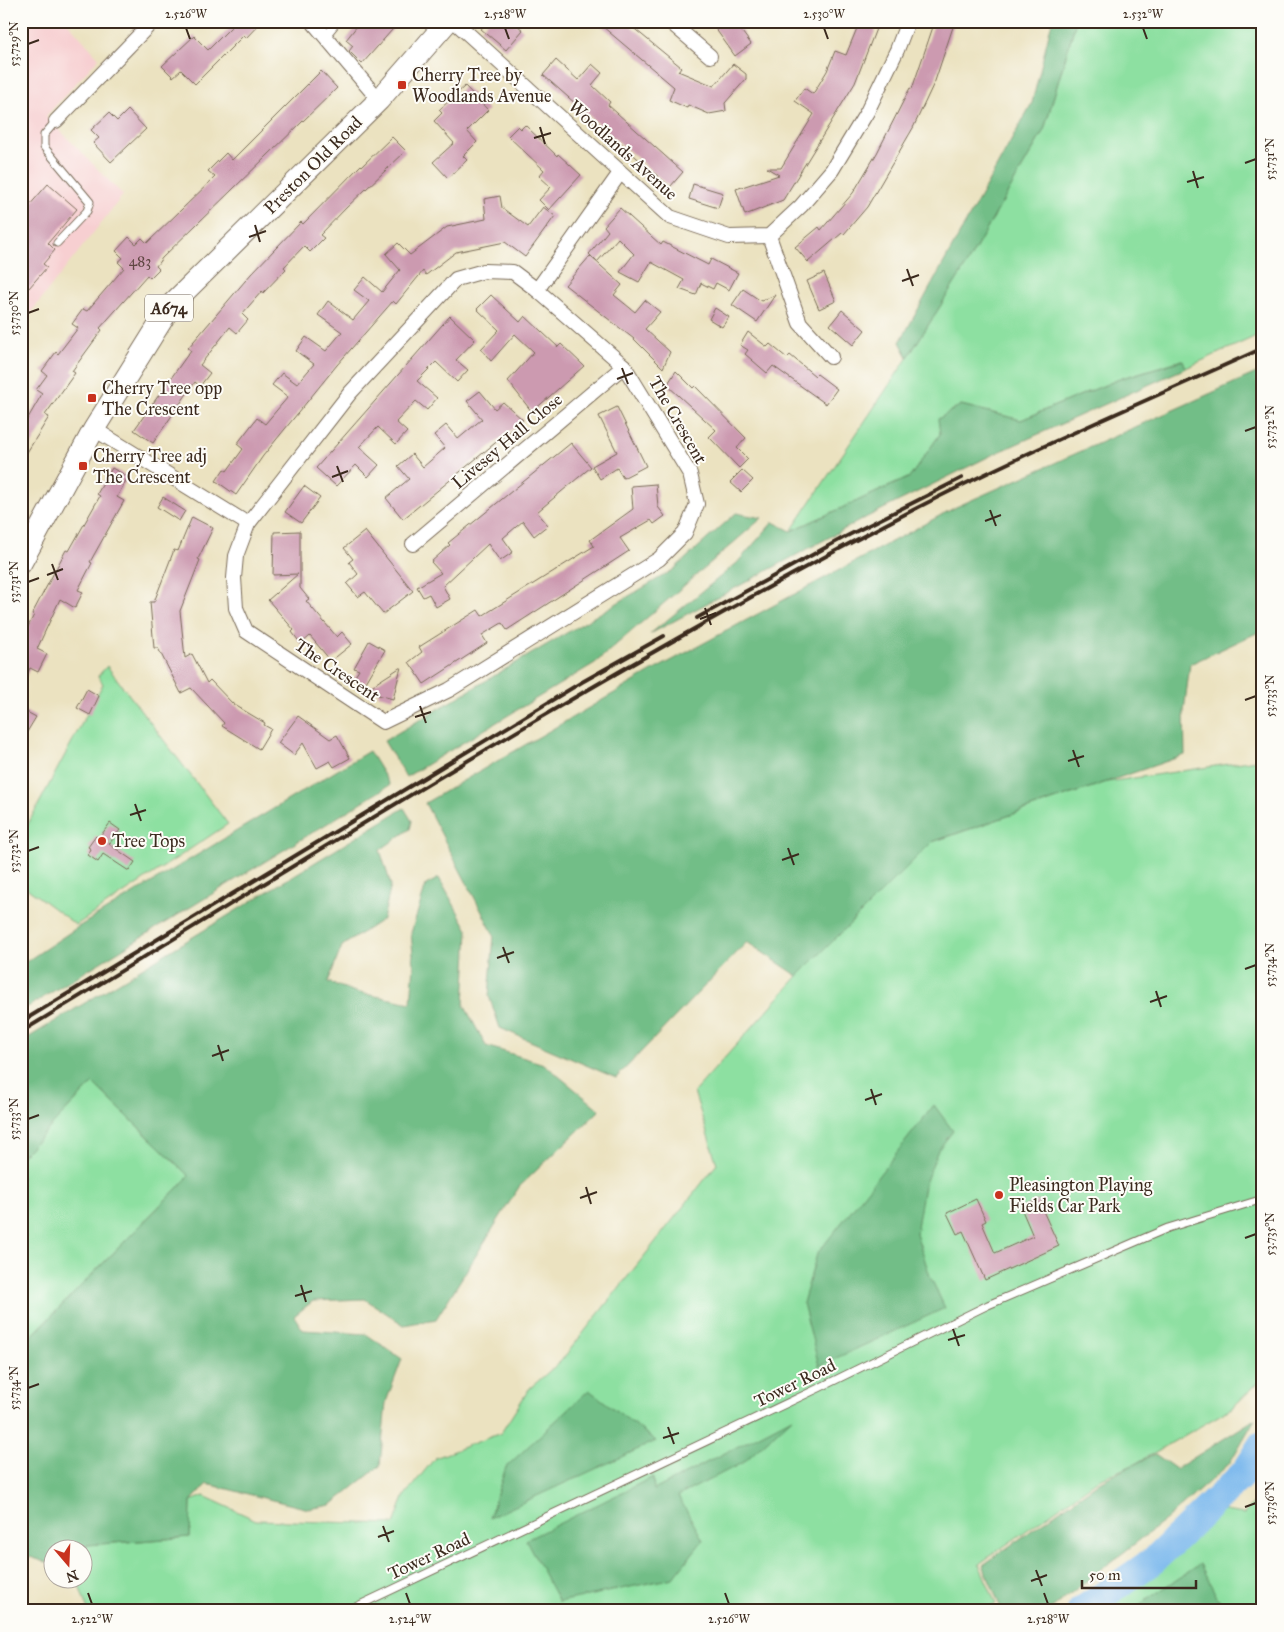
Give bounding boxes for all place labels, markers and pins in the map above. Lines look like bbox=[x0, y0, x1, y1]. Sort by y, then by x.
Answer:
place label: Cherry Tree by Woodlands Avenue bbox=[412, 64, 552, 107]
marker: Cherry Tree by Woodlands Avenue bbox=[396, 79, 408, 91]
place label: Cherry Tree opp The Crescent bbox=[102, 377, 222, 420]
marker: Cherry Tree opp The Crescent bbox=[86, 392, 98, 404]
place label: Cherry Tree adj The Crescent bbox=[93, 445, 207, 488]
marker: Cherry Tree adj The Crescent bbox=[77, 460, 89, 472]
place label: Tree Tops bbox=[112, 830, 185, 852]
marker: Tree Tops bbox=[96, 835, 108, 847]
place label: Pleasington Playing Fields Car Park bbox=[1009, 1174, 1153, 1217]
marker: Pleasington Playing Fields Car Park bbox=[993, 1189, 1005, 1201]

